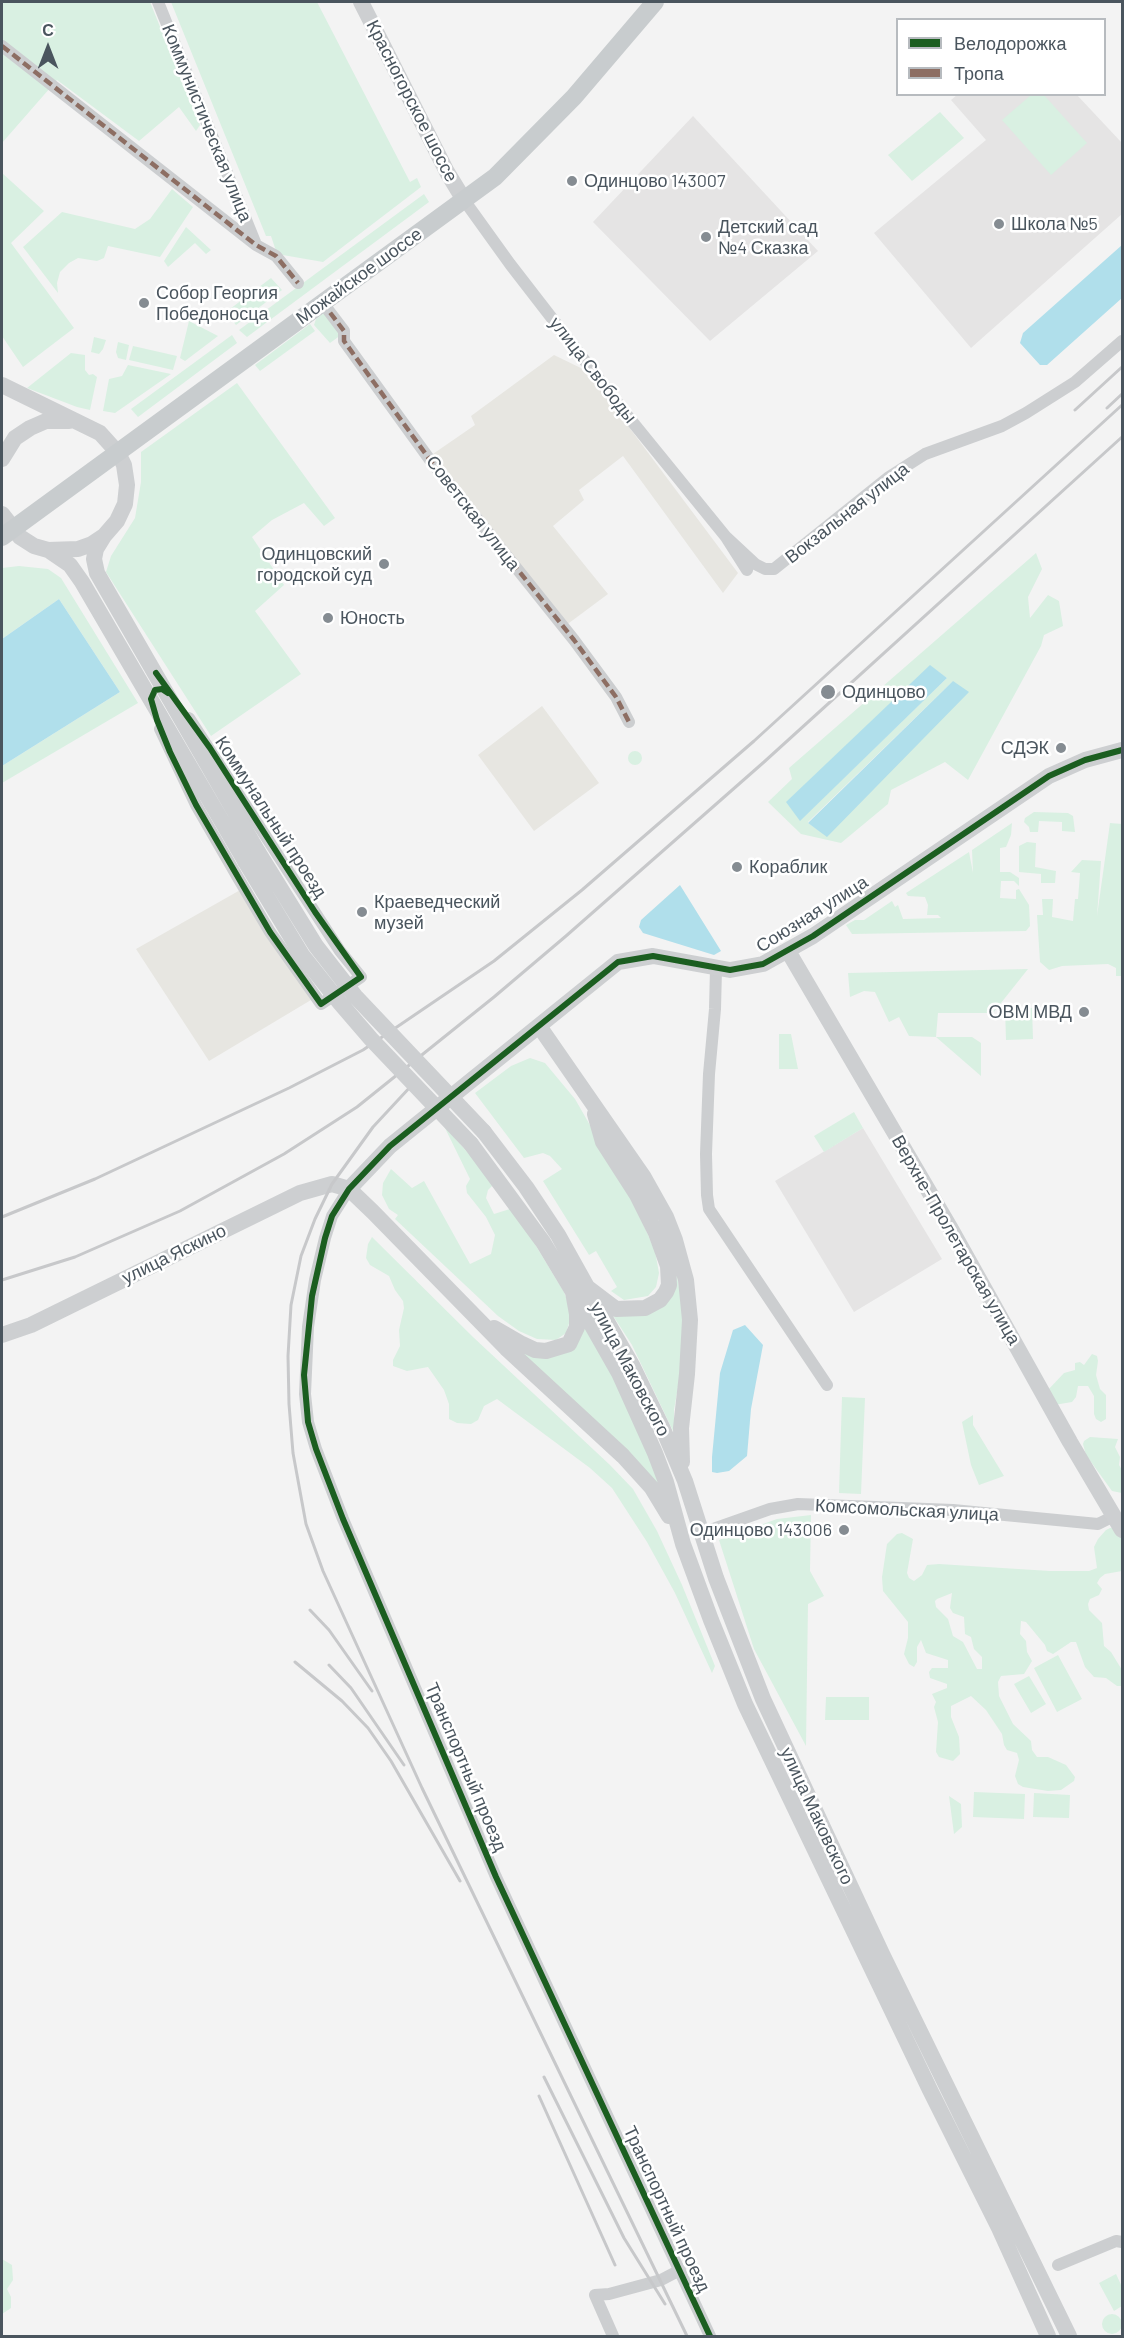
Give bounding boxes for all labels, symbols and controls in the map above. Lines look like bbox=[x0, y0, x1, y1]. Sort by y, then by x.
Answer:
street label: Красногорское шоссе bbox=[362, 16, 462, 186]
north arrow bbox=[18, 18, 78, 78]
legend bbox=[896, 18, 1106, 96]
text: С bbox=[42, 20, 54, 39]
street label: Коммунистическая улица bbox=[157, 21, 257, 225]
text: Велодорожка bbox=[954, 32, 1066, 54]
text: Тропа bbox=[954, 62, 1004, 84]
place label: Одинцово 143007 bbox=[584, 170, 726, 192]
marker: Одинцово 143007 bbox=[565, 174, 579, 188]
place label: Школа №5 bbox=[1011, 213, 1098, 235]
place label: Детский сад №4 Сказка bbox=[718, 216, 818, 258]
marker: Школа №5 bbox=[992, 217, 1006, 231]
street label: Можайское шоссе bbox=[292, 223, 426, 329]
marker: Детский сад №4 Сказка bbox=[699, 230, 713, 244]
place label: Собор Георгия Победоносца bbox=[156, 282, 278, 324]
marker: Собор Георгия Победоносца bbox=[137, 296, 151, 310]
street label: улица Свободы bbox=[545, 313, 641, 427]
street label: Советская улица bbox=[421, 451, 525, 575]
street label: Вокзальная улица bbox=[781, 458, 913, 568]
place label: Одинцовский городской суд bbox=[257, 543, 372, 586]
marker: Одинцовский городской суд bbox=[377, 557, 391, 571]
place label: Юность bbox=[340, 607, 405, 629]
marker: Юность bbox=[321, 611, 335, 625]
place label: Одинцово bbox=[842, 681, 926, 703]
marker: Одинцово bbox=[819, 683, 837, 701]
street label: Коммунальный проезд bbox=[211, 732, 331, 902]
place label: СДЭК bbox=[1001, 737, 1049, 759]
marker: СДЭК bbox=[1054, 741, 1068, 755]
place label: Кораблик bbox=[749, 856, 827, 878]
marker: Кораблик bbox=[730, 860, 744, 874]
street label: Союзная улица bbox=[752, 871, 872, 957]
place label: Краеведческий музей bbox=[374, 891, 500, 934]
marker: Краеведческий музей bbox=[355, 905, 369, 919]
place label: ОВМ МВД bbox=[989, 1001, 1072, 1023]
marker: ОВМ МВД bbox=[1077, 1005, 1091, 1019]
street label: Верхне-Пролетарская улица bbox=[887, 1131, 1025, 1349]
street label: улица Яскино bbox=[119, 1220, 229, 1288]
street label: улица Маковского bbox=[585, 1298, 675, 1440]
street label: Комсомольская улица bbox=[815, 1494, 999, 1526]
place label: Одинцово 143006 bbox=[690, 1519, 832, 1541]
marker: Одинцово 143006 bbox=[837, 1523, 851, 1537]
street label: Транспортный проезд bbox=[421, 1680, 511, 1854]
street label: улица Маковского bbox=[776, 1744, 858, 1888]
street label: Транспортный проезд bbox=[619, 2122, 715, 2296]

